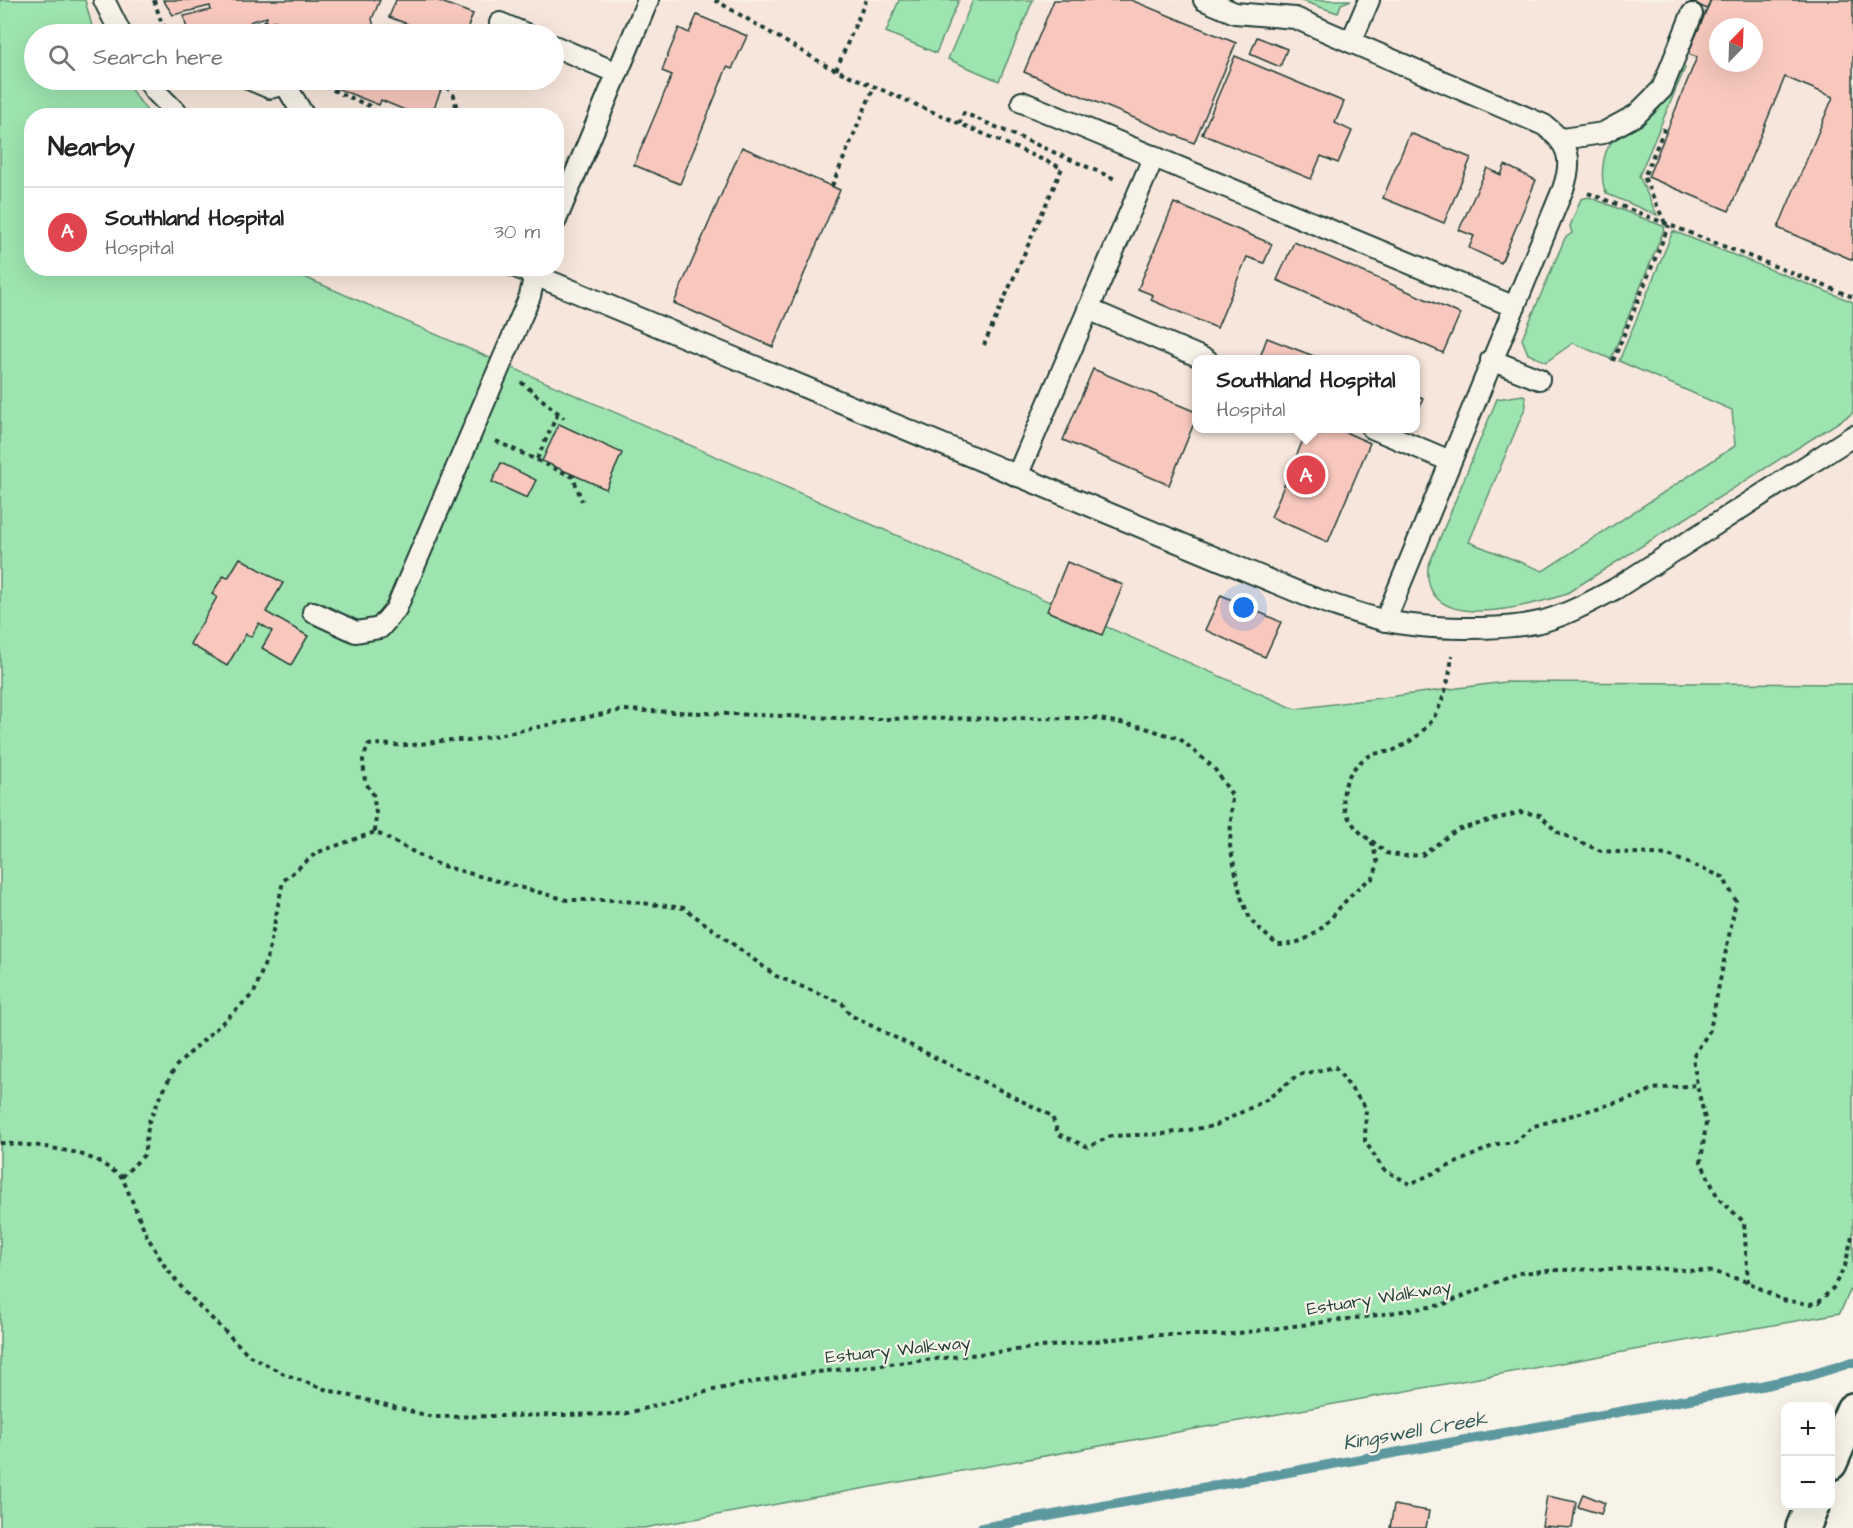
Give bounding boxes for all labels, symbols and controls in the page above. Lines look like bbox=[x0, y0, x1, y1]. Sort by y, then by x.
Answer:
north arrow bbox=[1709, 18, 1763, 72]
search box bbox=[24, 24, 564, 90]
icon: search bbox=[45, 41, 78, 74]
text: Search here bbox=[93, 42, 223, 73]
text: Nearby bbox=[48, 129, 135, 165]
text: Southland Hospital bbox=[105, 203, 284, 234]
text: A bbox=[61, 218, 74, 246]
text: 30 m bbox=[494, 218, 540, 246]
text: Hospital bbox=[105, 234, 174, 262]
popup bbox=[1192, 355, 1420, 433]
text: Southland Hospital bbox=[1216, 365, 1396, 396]
text: Hospital bbox=[1216, 396, 1285, 424]
pin: A bbox=[1286, 452, 1326, 498]
your location bbox=[1229, 593, 1258, 622]
street label: Estuary Walkway bbox=[1305, 1274, 1453, 1323]
street label: Estuary Walkway bbox=[824, 1330, 972, 1371]
map controls bbox=[1781, 1402, 1835, 1510]
button: + bbox=[1781, 1402, 1835, 1456]
water label: Kingswell Creek bbox=[1341, 1404, 1490, 1458]
button: − bbox=[1781, 1456, 1835, 1510]

